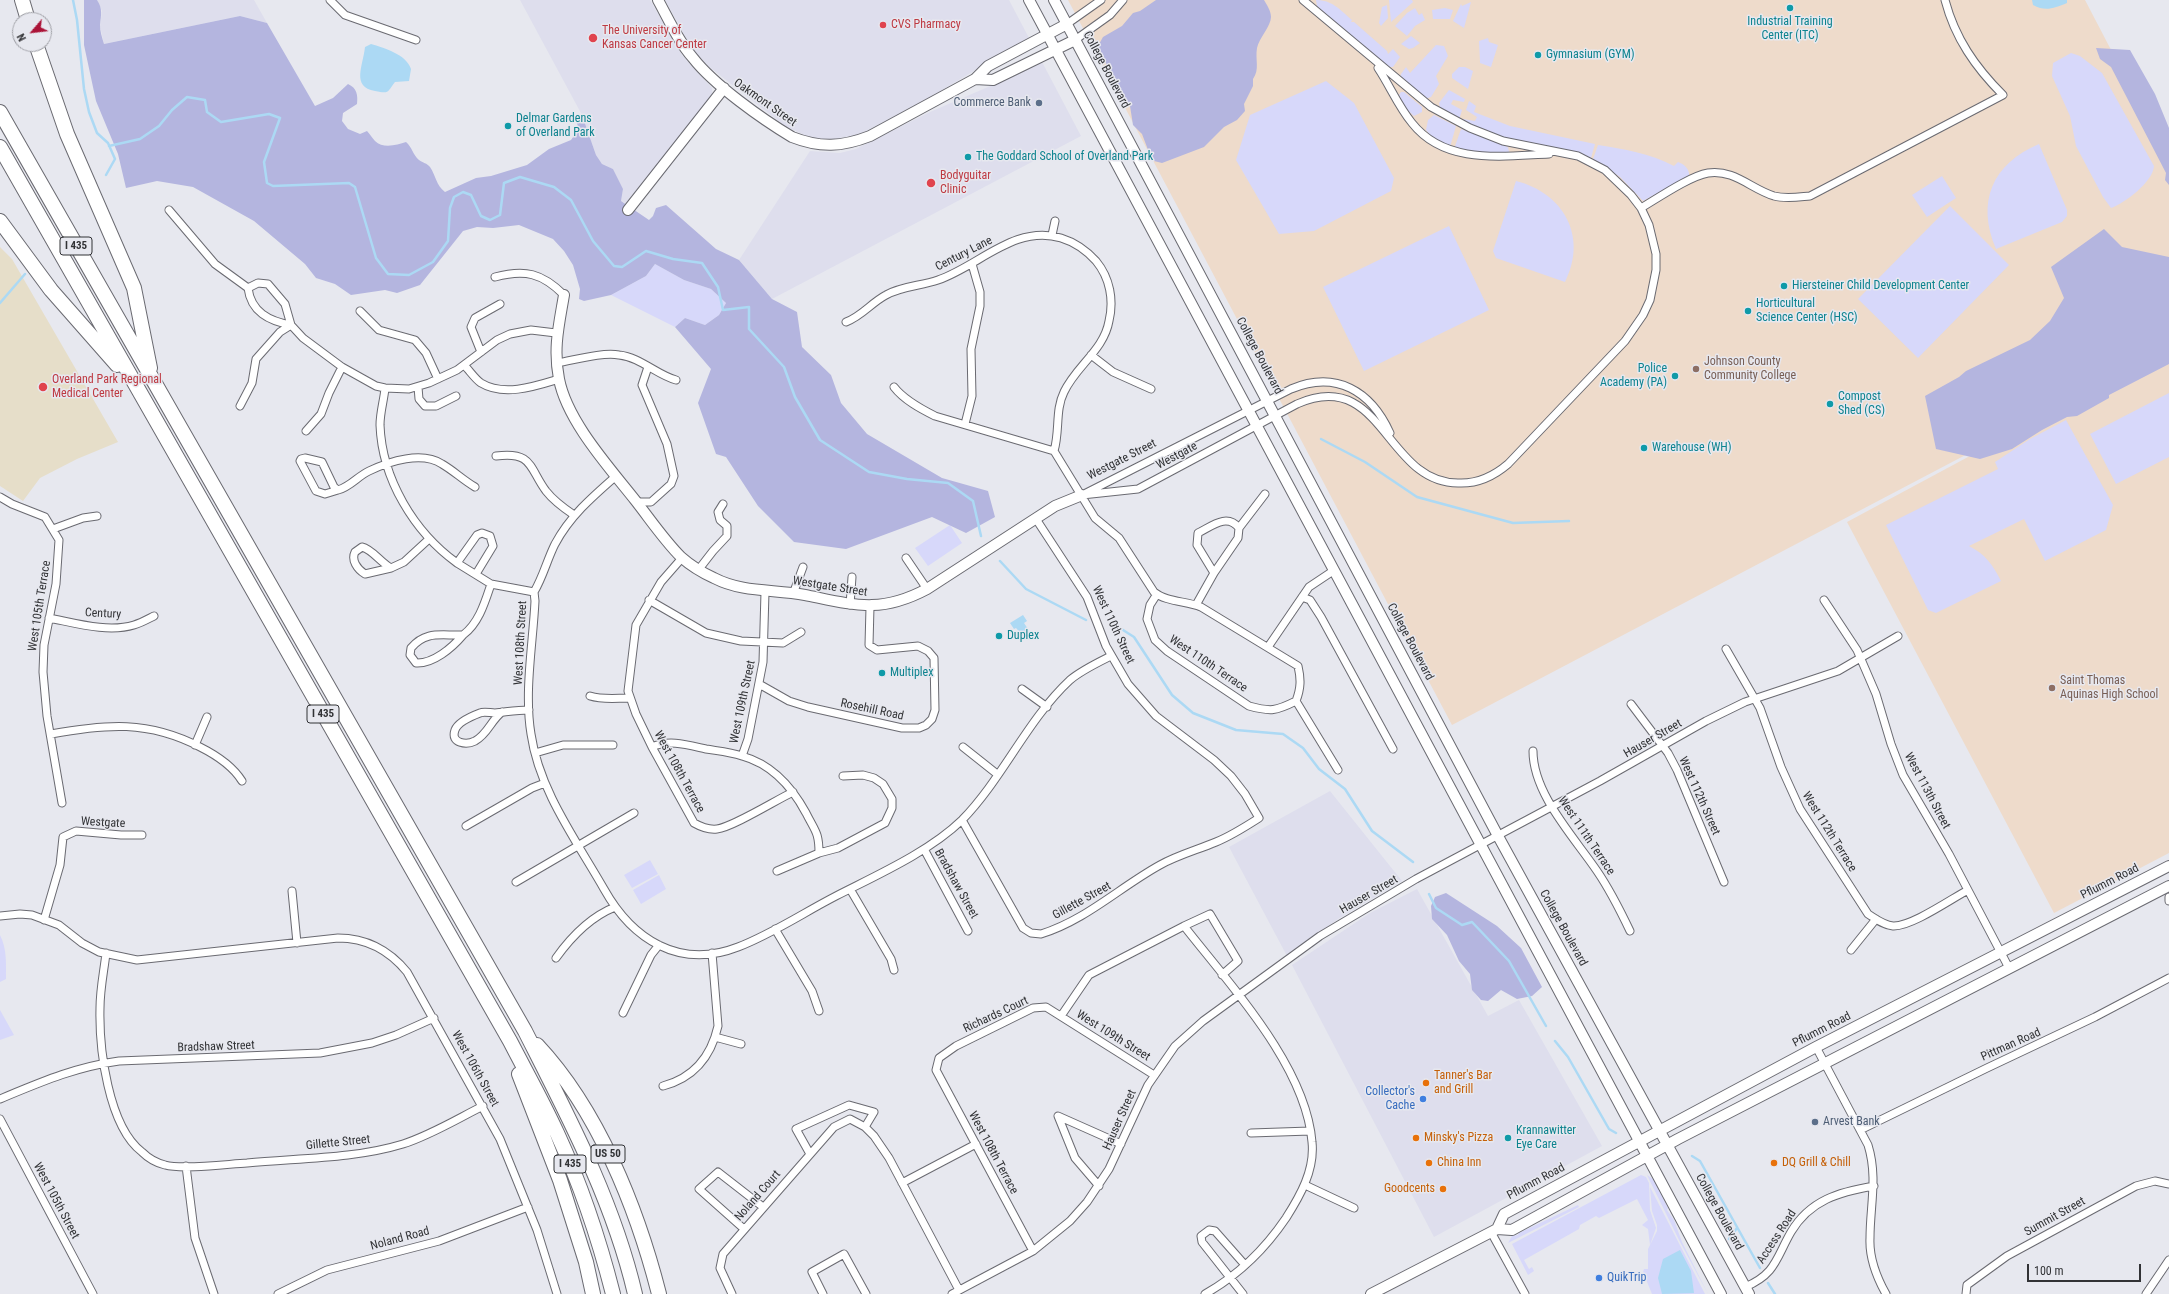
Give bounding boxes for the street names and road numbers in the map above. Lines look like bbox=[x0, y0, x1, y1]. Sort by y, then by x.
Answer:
street label: College Boulevard bbox=[1080, 29, 1132, 111]
street label: Oakmont Street bbox=[731, 76, 799, 130]
street label: Century Lane bbox=[933, 234, 995, 274]
road number: I 435 bbox=[60, 237, 92, 255]
street label: College Boulevard bbox=[1233, 315, 1285, 397]
street label: Westgate Street bbox=[1085, 436, 1159, 484]
street label: Westgate bbox=[1154, 439, 1200, 473]
street label: West 105th Terrace bbox=[26, 560, 54, 652]
street label: Westgate Street bbox=[792, 574, 868, 600]
street label: West 110th Street bbox=[1089, 584, 1137, 666]
street label: West 108th Street bbox=[512, 601, 530, 685]
street label: College Boulevard bbox=[1384, 601, 1436, 683]
street label: Century bbox=[84, 606, 122, 622]
street label: West 110th Terrace bbox=[1166, 632, 1250, 696]
street label: West 109th Street bbox=[727, 659, 759, 745]
street label: Rosehill Road bbox=[839, 696, 905, 724]
road number: I 435 bbox=[307, 705, 339, 723]
street label: Hauser Street bbox=[1621, 717, 1685, 761]
street label: West 108th Terrace bbox=[651, 728, 707, 816]
street label: West 113th Street bbox=[1901, 750, 1953, 832]
street label: West 112th Street bbox=[1675, 755, 1723, 837]
street label: West 112th Terrace bbox=[1799, 789, 1859, 875]
street label: West 111th Terrace bbox=[1554, 794, 1618, 878]
street label: Westgate bbox=[80, 815, 126, 831]
street label: Bradshaw Street bbox=[931, 847, 981, 921]
street label: Pflumm Road bbox=[2078, 861, 2142, 903]
street label: Hauser Street bbox=[1337, 873, 1401, 917]
street label: Gillette Street bbox=[1050, 879, 1114, 923]
street label: College Boulevard bbox=[1536, 887, 1590, 969]
street label: Richards Court bbox=[961, 994, 1031, 1036]
street label: West 109th Street bbox=[1073, 1008, 1153, 1064]
street label: Pflumm Road bbox=[1790, 1009, 1854, 1051]
street label: Pittman Road bbox=[1979, 1025, 2043, 1065]
street label: West 106th Street bbox=[448, 1029, 502, 1109]
street label: Bradshaw Street bbox=[177, 1038, 255, 1056]
street label: Hauser Street bbox=[1100, 1088, 1140, 1152]
street label: West 108th Terrace bbox=[965, 1109, 1021, 1197]
street label: Gillette Street bbox=[305, 1132, 371, 1154]
road number: US 50 bbox=[591, 1145, 625, 1163]
road number: I 435 bbox=[554, 1155, 586, 1173]
street label: West 105th Street bbox=[30, 1160, 82, 1242]
street label: Pflumm Road bbox=[1505, 1161, 1567, 1203]
street label: Noland Court bbox=[732, 1168, 784, 1224]
street label: College Boulevard bbox=[1692, 1171, 1746, 1253]
street label: Summit Street bbox=[2022, 1194, 2088, 1240]
street label: Access Road bbox=[1754, 1207, 1800, 1267]
street label: Noland Road bbox=[369, 1224, 431, 1254]

